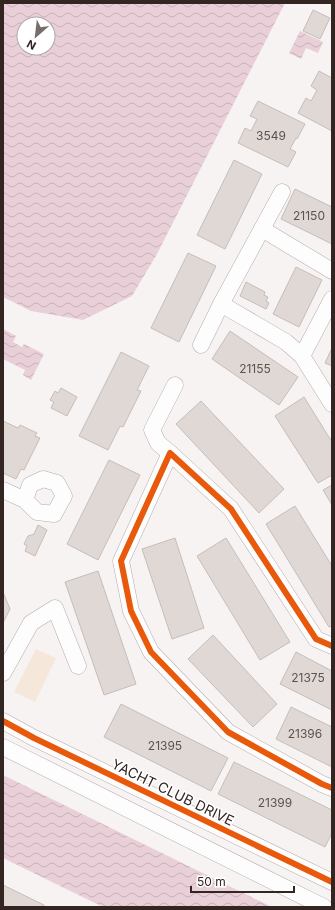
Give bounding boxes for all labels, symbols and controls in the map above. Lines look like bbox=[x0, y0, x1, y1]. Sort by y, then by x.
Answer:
north arrow bbox=[16, 16, 56, 56]
text: N bbox=[24, 37, 38, 53]
house number: 3549 bbox=[256, 128, 286, 143]
house number: 21150 bbox=[293, 208, 325, 223]
house number: 21155 bbox=[239, 361, 271, 376]
house number: 21375 bbox=[291, 670, 325, 685]
house number: 21396 bbox=[288, 726, 322, 741]
house number: 21395 bbox=[148, 738, 182, 753]
street label: YACHT CLUB DRIVE bbox=[109, 755, 237, 829]
house number: 21399 bbox=[258, 795, 292, 810]
scale bar bbox=[191, 868, 294, 894]
text: 50 m bbox=[197, 874, 226, 889]

